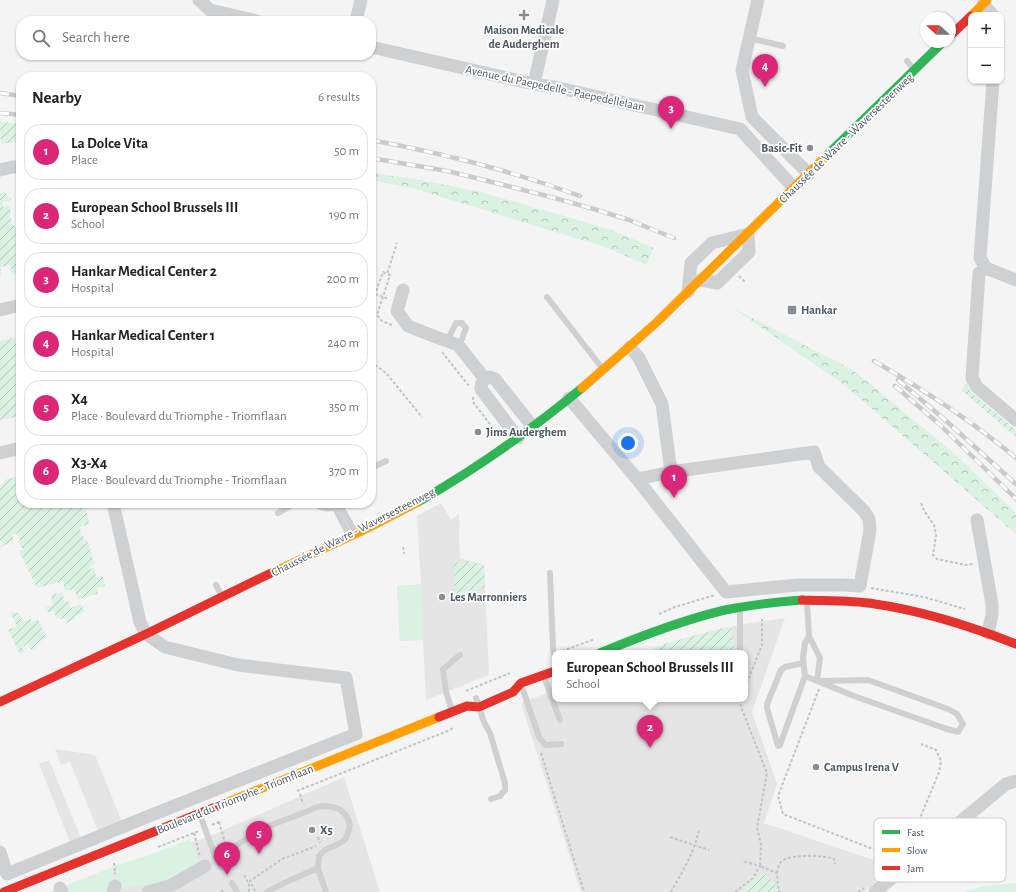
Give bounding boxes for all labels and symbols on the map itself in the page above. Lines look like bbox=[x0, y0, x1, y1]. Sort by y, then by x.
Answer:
marker: Maison Medicale de Auderghem bbox=[518, 9, 530, 21]
north arrow bbox=[920, 12, 956, 48]
place label: Maison Medicale de Auderghem bbox=[484, 24, 565, 50]
pin: 4 bbox=[752, 54, 778, 87]
street label: Avenue du Paepedelle - Paepedellelaan bbox=[464, 63, 646, 113]
street label: Chaussée de Wavre - Waversesteenweg bbox=[777, 71, 916, 205]
pin: 3 bbox=[658, 96, 684, 129]
place label: Basic-Fit bbox=[761, 142, 802, 154]
marker: Basic-Fit bbox=[805, 143, 815, 153]
marker: Hankar bbox=[786, 304, 798, 316]
place label: Hankar bbox=[801, 304, 838, 316]
place label: Jims Auderghem bbox=[486, 426, 567, 438]
marker: Jims Auderghem bbox=[473, 427, 483, 437]
your location bbox=[618, 433, 638, 453]
pin: 1 bbox=[661, 465, 687, 498]
street label: Chaussée de Wavre - Waversesteenweg bbox=[269, 485, 437, 579]
place label: Les Marronniers bbox=[450, 591, 527, 603]
marker: Les Marronniers bbox=[437, 592, 447, 602]
pin: 2 bbox=[637, 715, 663, 748]
place label: Campus Irena V bbox=[824, 761, 900, 773]
street label: Boulevard du Triomphe - Triomflaan bbox=[155, 762, 315, 836]
marker: Campus Irena V bbox=[811, 762, 821, 772]
legend bbox=[874, 818, 1006, 882]
pin: 5 bbox=[246, 821, 272, 854]
place label: X5 bbox=[320, 824, 333, 836]
marker: X5 bbox=[307, 825, 317, 835]
text: Fast bbox=[907, 827, 925, 838]
pin: 6 bbox=[214, 842, 240, 875]
text: Slow bbox=[907, 845, 928, 856]
text: Jam bbox=[907, 863, 924, 874]

